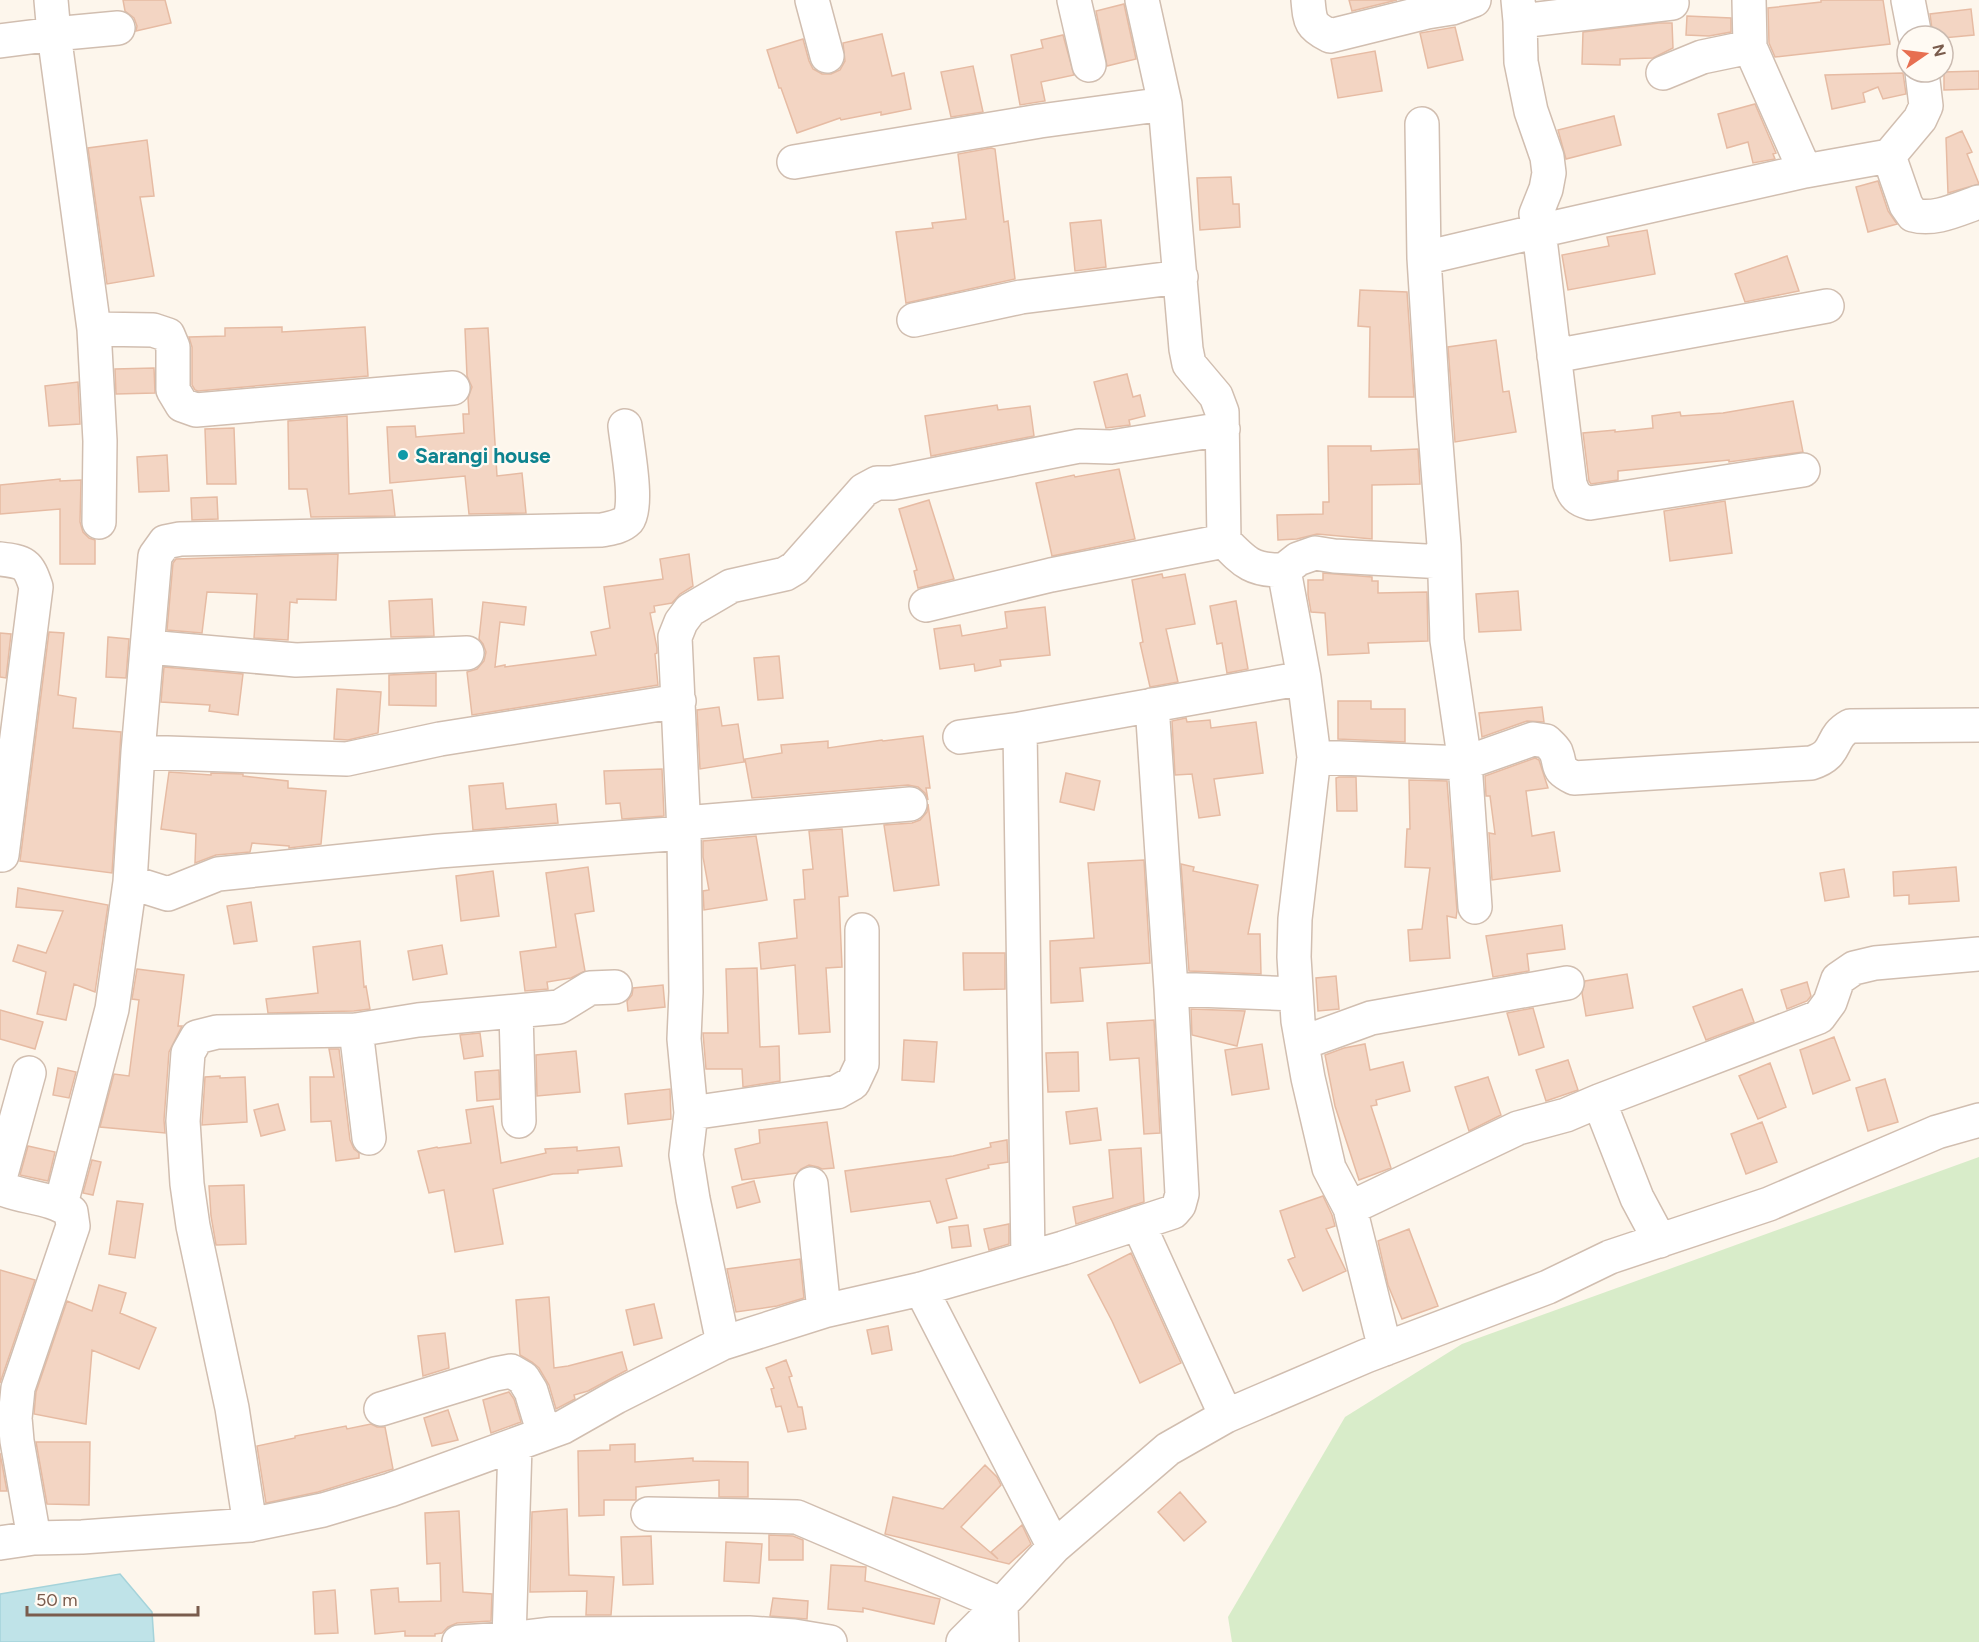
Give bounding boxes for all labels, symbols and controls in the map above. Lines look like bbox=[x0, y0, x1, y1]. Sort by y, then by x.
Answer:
north arrow bbox=[1895, 24, 1955, 84]
text: N bbox=[1928, 42, 1950, 59]
place label: Sarangi house bbox=[415, 443, 551, 468]
marker: Sarangi house bbox=[396, 448, 410, 462]
scale bar bbox=[27, 1579, 198, 1617]
text: 50 m bbox=[36, 1589, 78, 1611]

